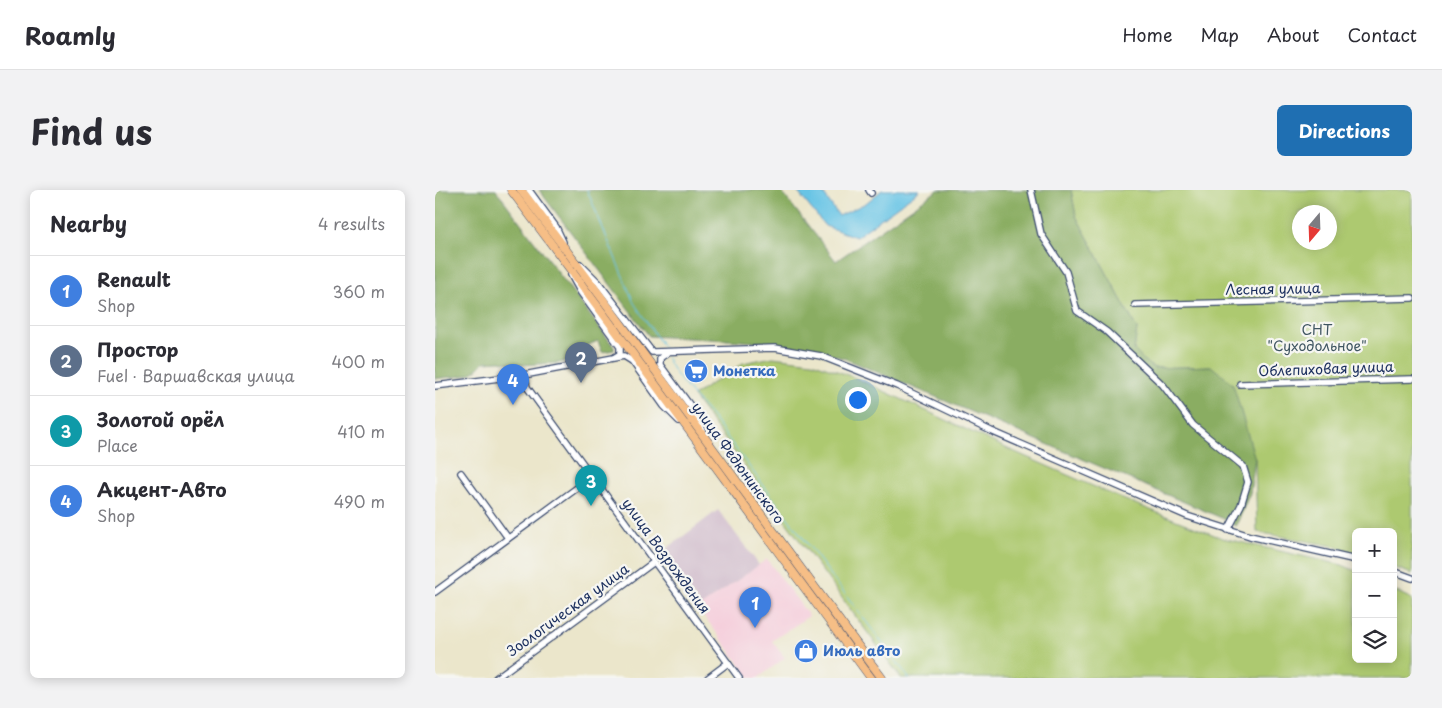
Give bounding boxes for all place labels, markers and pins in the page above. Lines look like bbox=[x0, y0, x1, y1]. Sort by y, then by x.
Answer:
pin: 2 bbox=[565, 342, 597, 383]
supermarket icon: Монетка bbox=[683, 358, 709, 384]
place label: Монетка bbox=[713, 360, 776, 381]
pin: 4 bbox=[497, 364, 529, 405]
pin: 3 bbox=[575, 465, 607, 506]
pin: 1 bbox=[739, 587, 771, 628]
shop icon: Июль авто bbox=[793, 638, 819, 664]
place label: Июль авто bbox=[823, 640, 900, 661]

